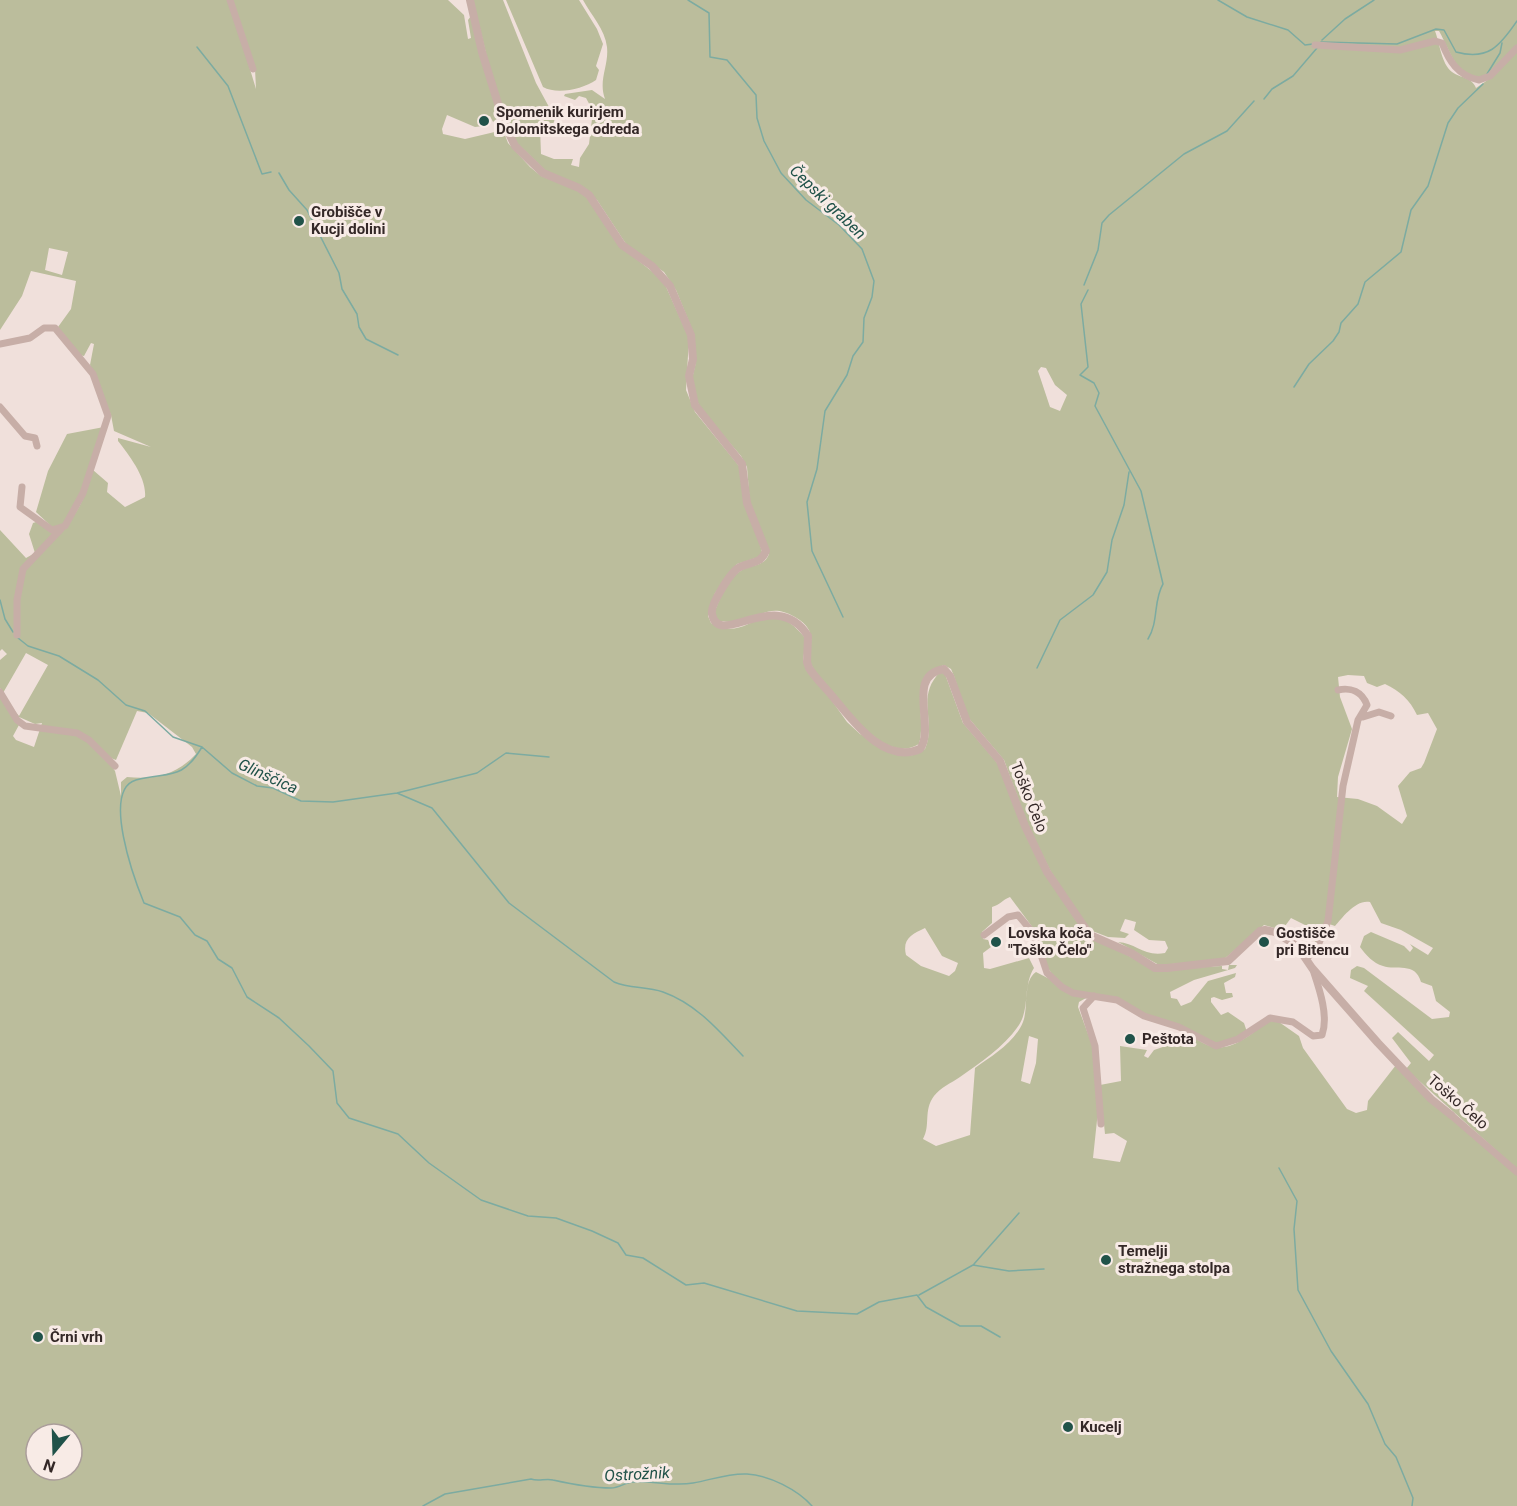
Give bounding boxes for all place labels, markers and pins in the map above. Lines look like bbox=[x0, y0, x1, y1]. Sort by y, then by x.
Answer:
place label: Spomenik kurirjem Dolomitskega odreda bbox=[496, 103, 640, 138]
marker: Spomenik kurirjem Dolomitskega odreda bbox=[477, 114, 491, 128]
place label: Grobišče v Kucji dolini bbox=[311, 203, 385, 238]
marker: Grobišče v Kucji dolini bbox=[292, 214, 306, 228]
place label: Lovska koča "Toško Čelo" bbox=[1008, 924, 1092, 959]
place label: Gostišče pri Bitencu bbox=[1276, 924, 1349, 959]
marker: Lovska koča "Toško Čelo" bbox=[989, 935, 1003, 949]
marker: Gostišče pri Bitencu bbox=[1257, 935, 1271, 949]
place label: Peštota bbox=[1142, 1030, 1194, 1048]
marker: Peštota bbox=[1123, 1032, 1137, 1046]
place label: Temelji stražnega stolpa bbox=[1118, 1242, 1230, 1277]
marker: Temelji stražnega stolpa bbox=[1099, 1253, 1113, 1267]
place label: Črni vrh bbox=[50, 1328, 103, 1346]
marker: Črni vrh bbox=[31, 1330, 45, 1344]
place label: Kucelj bbox=[1080, 1418, 1122, 1436]
marker: Kucelj bbox=[1061, 1420, 1075, 1434]

